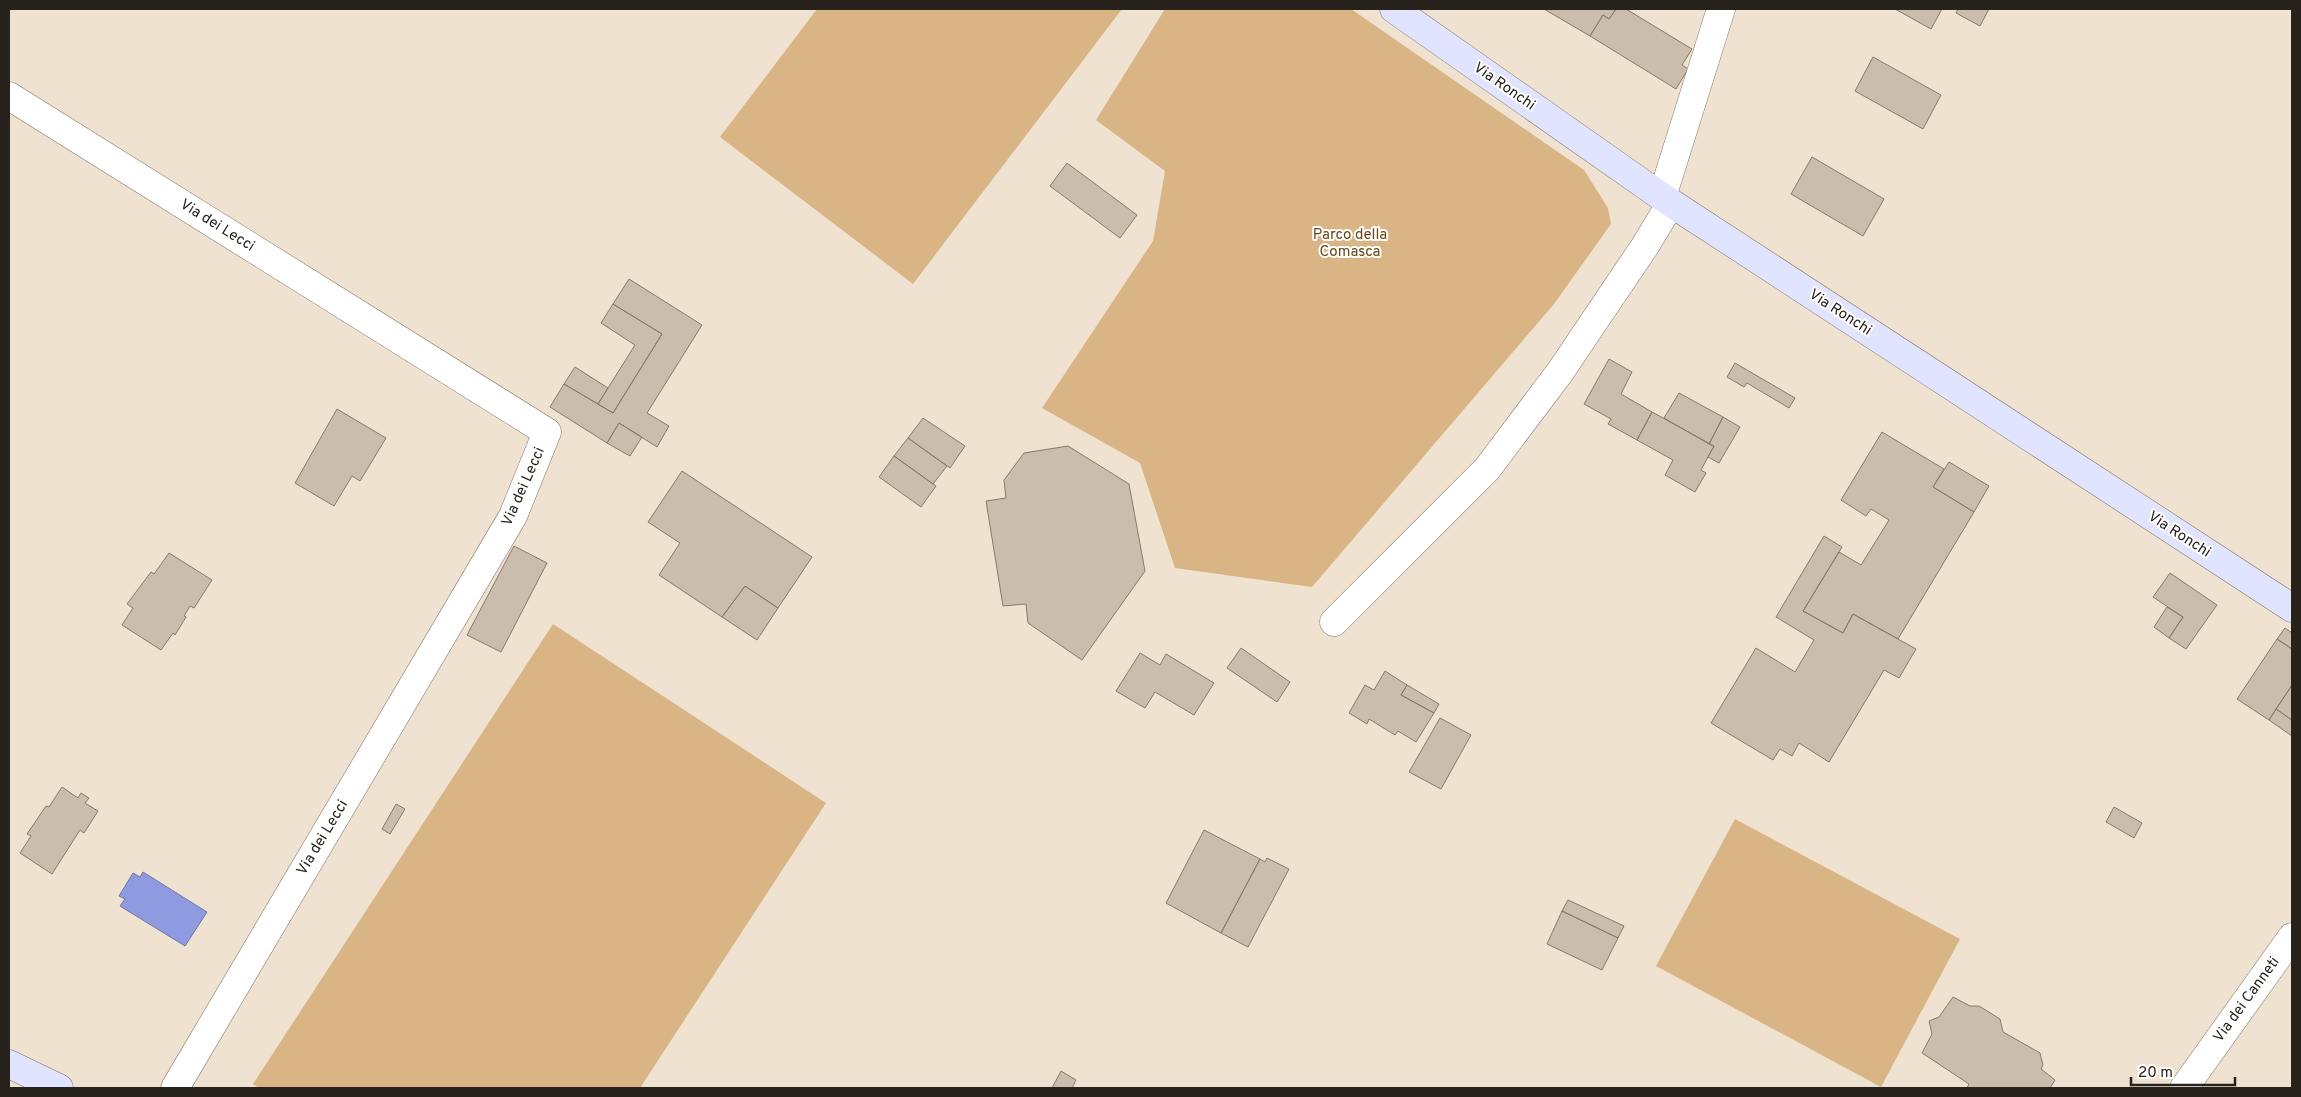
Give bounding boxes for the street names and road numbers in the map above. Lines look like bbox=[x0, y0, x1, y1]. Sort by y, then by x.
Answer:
street label: Via Ronchi bbox=[1469, 59, 1539, 115]
street label: Via dei Lecci bbox=[176, 196, 258, 256]
street label: Via Ronchi bbox=[1805, 286, 1875, 340]
street label: Via dei Lecci bbox=[498, 445, 550, 529]
street label: Via Ronchi bbox=[2144, 508, 2214, 562]
street label: Via dei Lecci bbox=[293, 797, 353, 879]
street label: Via dei Canneti bbox=[2210, 954, 2284, 1046]

